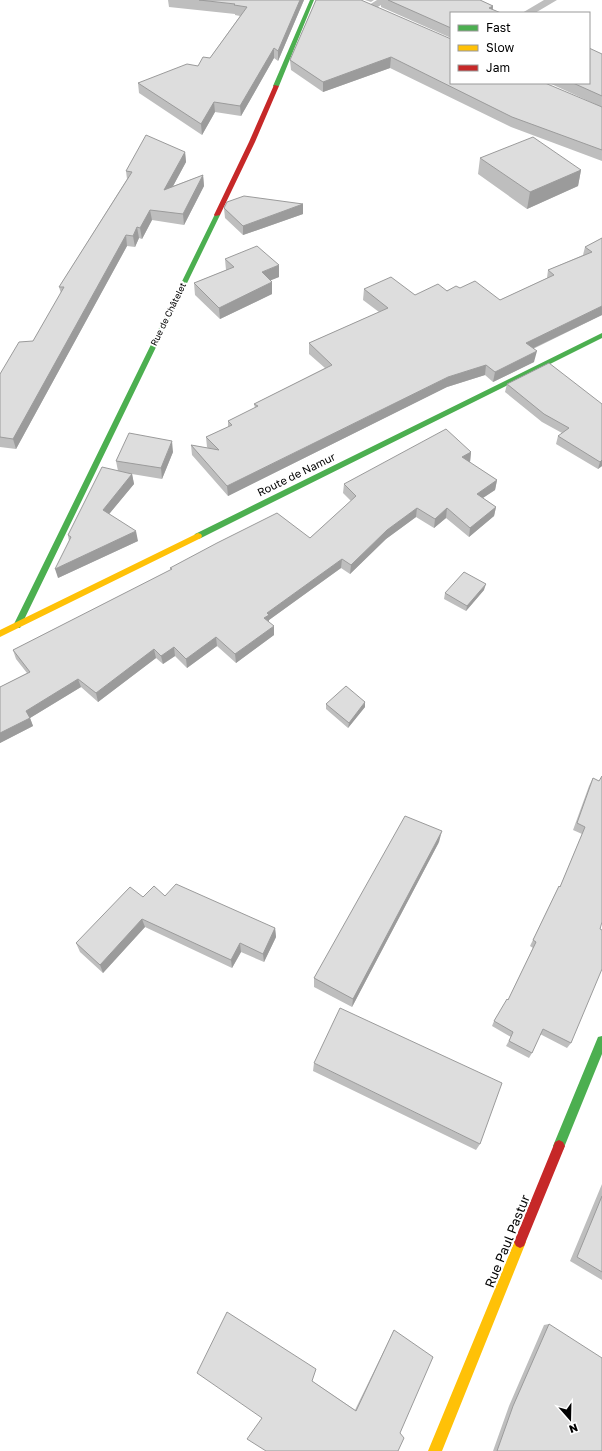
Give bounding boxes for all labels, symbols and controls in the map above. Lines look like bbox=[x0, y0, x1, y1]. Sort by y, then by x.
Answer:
legend bbox=[450, 12, 590, 84]
text: Fast bbox=[486, 20, 511, 35]
text: Slow bbox=[486, 40, 514, 55]
text: Jam bbox=[486, 60, 510, 75]
street label: Rue de Châtelet bbox=[148, 280, 188, 347]
street label: Route de Namur bbox=[255, 449, 338, 499]
street label: Rue Paul Pastur bbox=[481, 1192, 533, 1290]
north arrow bbox=[550, 1399, 590, 1439]
text: N bbox=[567, 1421, 580, 1436]

